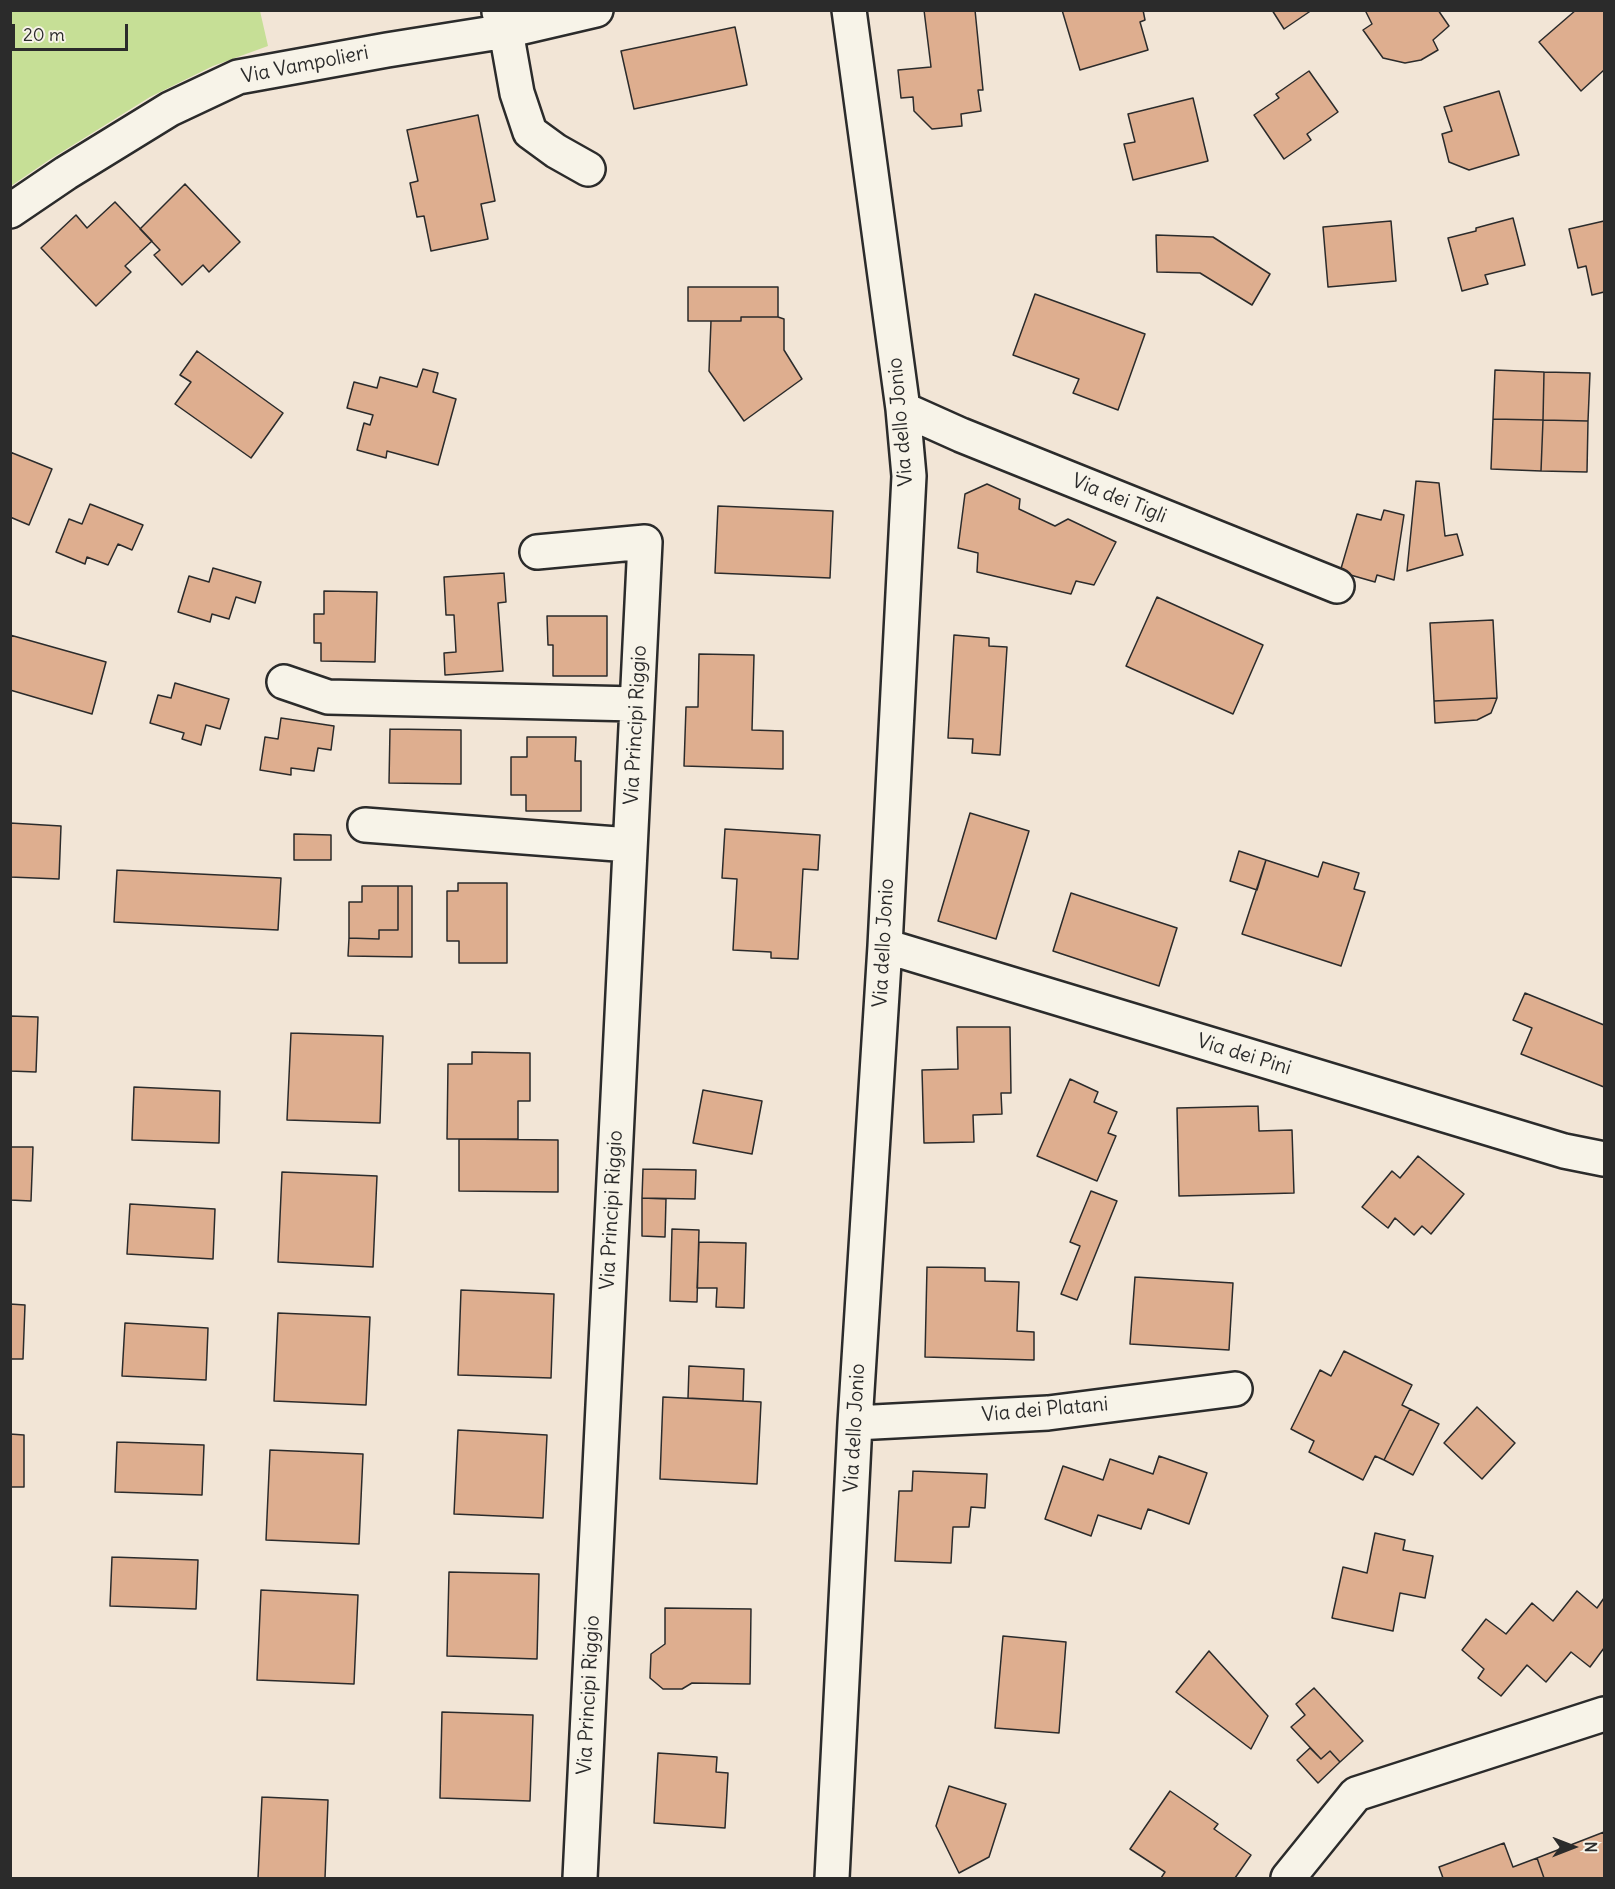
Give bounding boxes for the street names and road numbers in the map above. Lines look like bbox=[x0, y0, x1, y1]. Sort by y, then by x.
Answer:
street label: Via Vampolieri bbox=[239, 41, 371, 89]
street label: Via dello Jonio bbox=[883, 357, 919, 487]
street label: Via dei Tigli bbox=[1068, 469, 1170, 529]
street label: Via Principi Riggio bbox=[620, 645, 652, 805]
street label: Via dello Jonio bbox=[869, 878, 899, 1008]
street label: Via dei Pini bbox=[1194, 1029, 1294, 1081]
street label: Via Principi Riggio bbox=[596, 1130, 628, 1290]
street label: Via dello Jonio bbox=[840, 1363, 870, 1493]
street label: Via dei Platani bbox=[981, 1393, 1109, 1427]
street label: Via Principi Riggio bbox=[573, 1615, 605, 1775]

